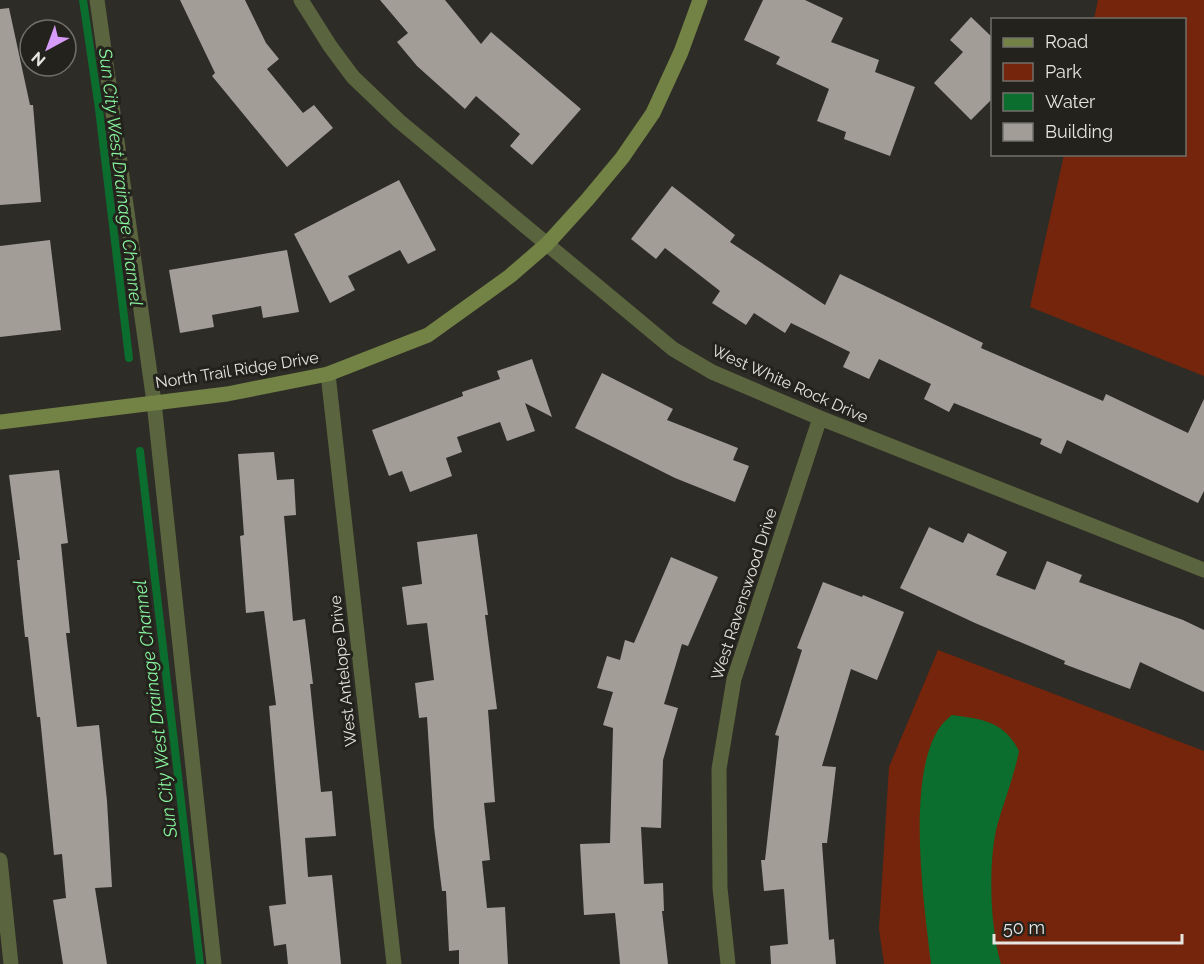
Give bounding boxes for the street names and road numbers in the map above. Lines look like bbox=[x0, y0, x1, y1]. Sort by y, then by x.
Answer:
street label: West White Rock Drive bbox=[709, 341, 871, 427]
street label: North Trail Ridge Drive bbox=[154, 348, 320, 392]
street label: West Ravenswood Drive bbox=[707, 506, 781, 682]
street label: West Antelope Drive bbox=[326, 595, 360, 747]

